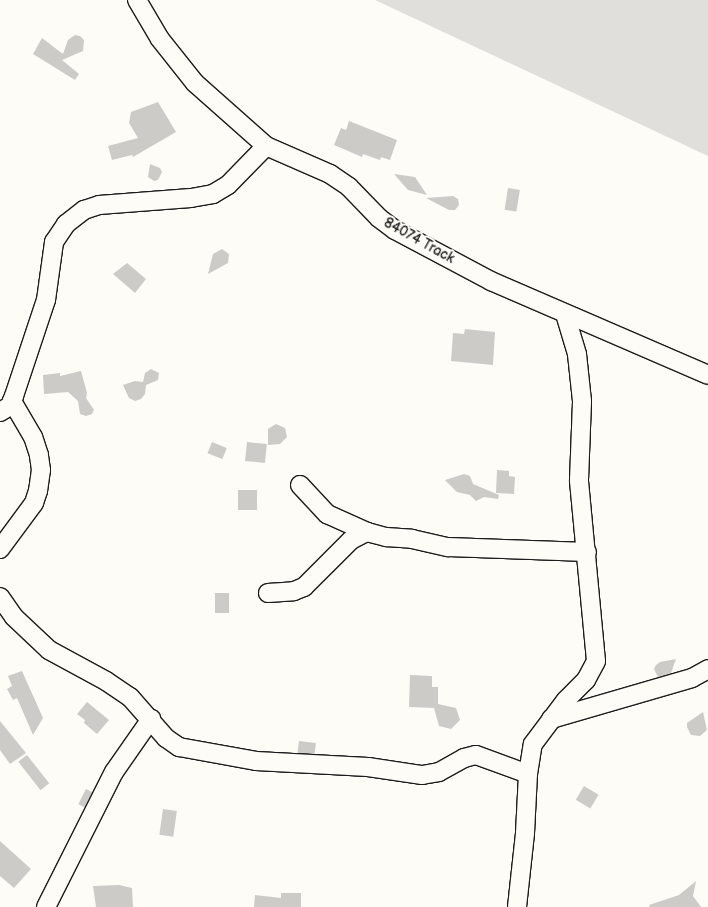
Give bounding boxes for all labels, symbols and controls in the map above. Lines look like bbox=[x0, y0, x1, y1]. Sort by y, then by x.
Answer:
street label: 84074 Track bbox=[380, 215, 458, 267]

